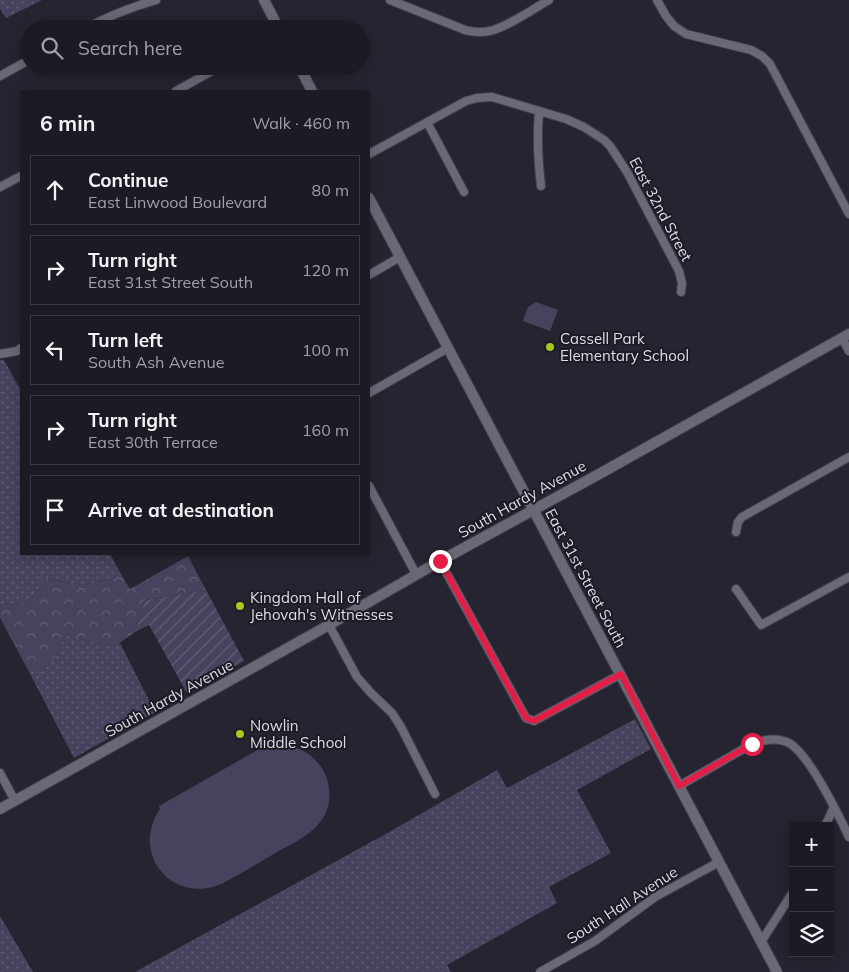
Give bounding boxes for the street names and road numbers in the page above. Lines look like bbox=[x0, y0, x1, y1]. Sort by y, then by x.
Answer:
street label: East 32nd Street bbox=[626, 154, 696, 264]
street label: South Hardy Avenue bbox=[455, 456, 589, 542]
street label: East 31st Street South bbox=[541, 505, 631, 651]
street label: South Hardy Avenue bbox=[102, 655, 236, 741]
street label: South Hall Avenue bbox=[563, 862, 681, 948]

